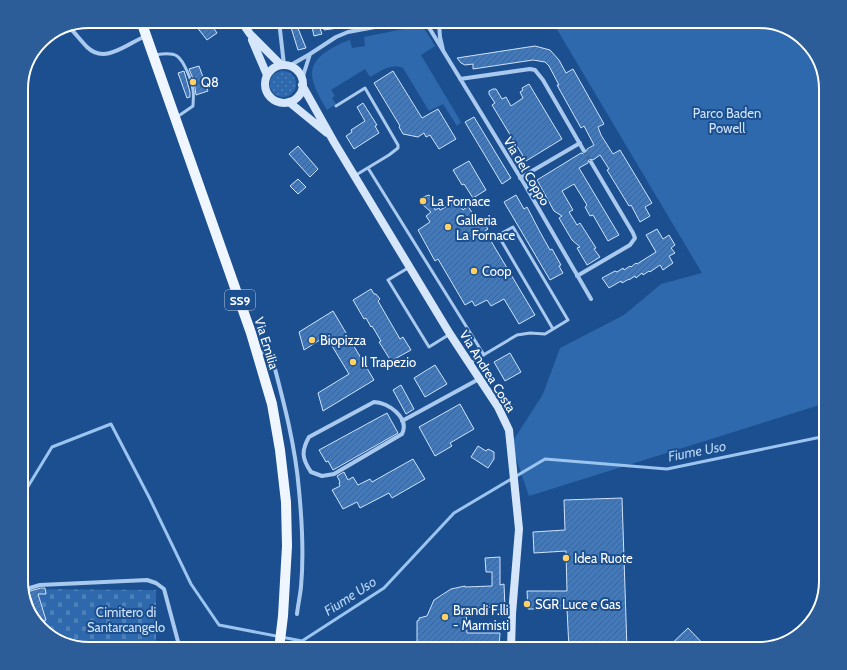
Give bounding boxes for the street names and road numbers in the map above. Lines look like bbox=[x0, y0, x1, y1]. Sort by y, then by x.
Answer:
street label: Via del Coppo bbox=[500, 134, 554, 208]
road number: SS9 bbox=[225, 290, 255, 310]
street label: Via Emilia bbox=[251, 315, 283, 372]
street label: Via Andrea Costa bbox=[456, 327, 520, 416]

